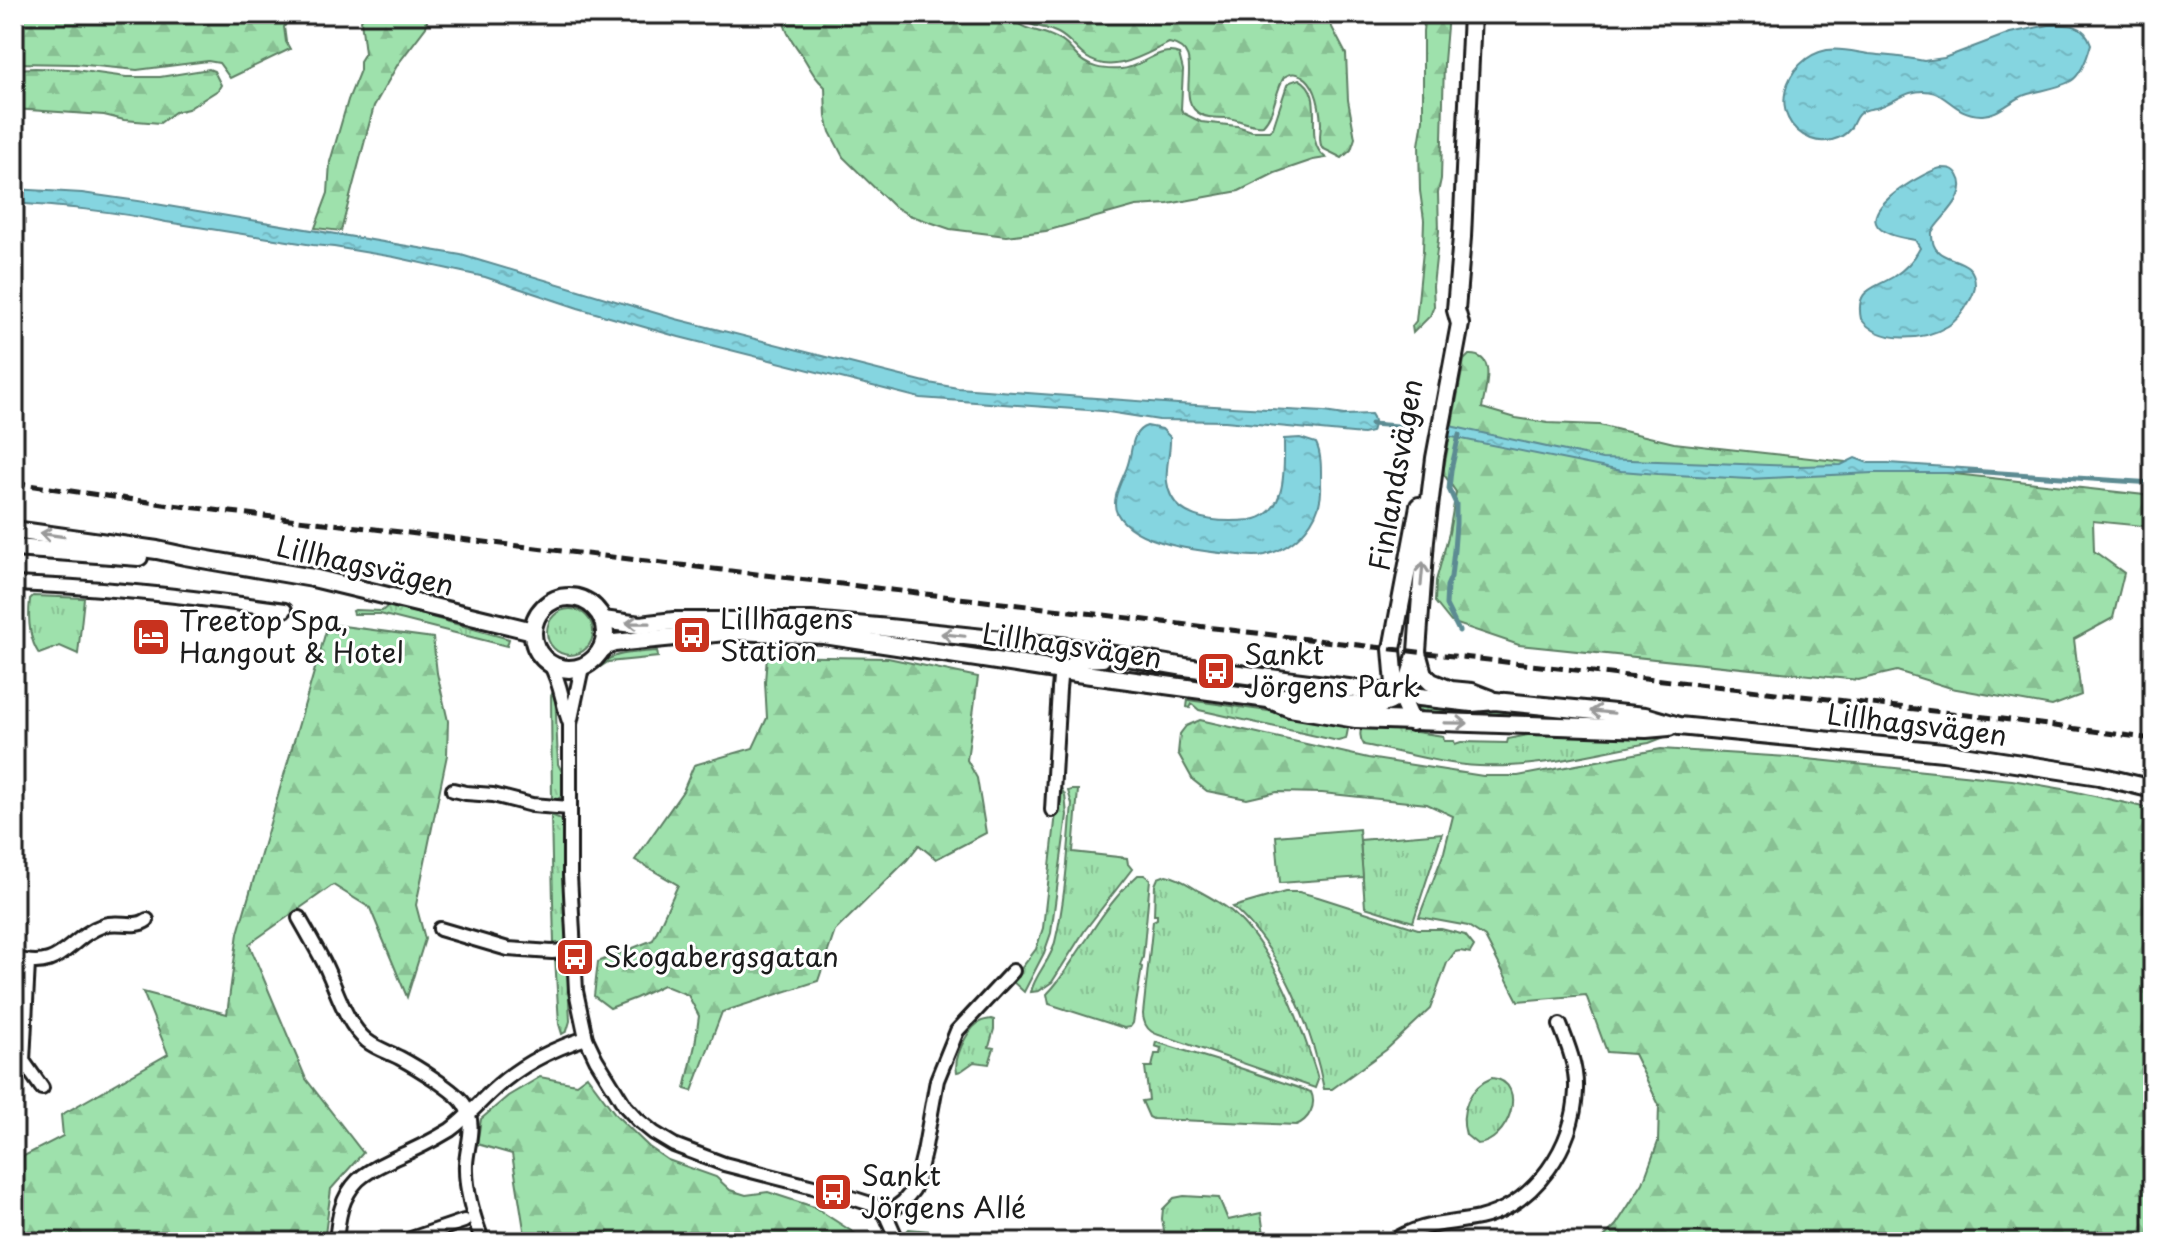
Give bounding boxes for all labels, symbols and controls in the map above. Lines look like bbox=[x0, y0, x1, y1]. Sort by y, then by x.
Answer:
street label: Finlandsvägen bbox=[1356, 375, 1433, 574]
street label: Lillhagsvägen bbox=[272, 523, 458, 606]
one-way arrow bbox=[40, 527, 66, 542]
one-way arrow bbox=[1415, 561, 1430, 588]
place label: Lillhagens Station bbox=[720, 596, 853, 671]
place label: Treetop Spa, Hangout & Hotel bbox=[179, 598, 404, 673]
street label: Lillhagsvägen bbox=[980, 611, 1165, 678]
bus stop icon: Lillhagens Station bbox=[671, 614, 713, 656]
one-way arrow bbox=[625, 615, 652, 631]
hotel icon: Treetop Spa, Hangout & Hotel bbox=[130, 616, 172, 658]
one-way arrow bbox=[940, 627, 967, 642]
place label: Sankt Jörgens Park bbox=[1244, 632, 1420, 707]
bus stop icon: Sankt Jörgens Park bbox=[1195, 650, 1237, 692]
street label: Lillhagsvägen bbox=[1825, 691, 2010, 756]
one-way arrow bbox=[1589, 704, 1616, 719]
one-way arrow bbox=[1442, 715, 1469, 731]
place label: Skogabergsgatan bbox=[603, 934, 839, 977]
bus stop icon: Skogabergsgatan bbox=[554, 936, 596, 978]
place label: Sankt Jörgens Allé bbox=[861, 1153, 1026, 1228]
bus stop icon: Sankt Jörgens Allé bbox=[812, 1171, 854, 1213]

